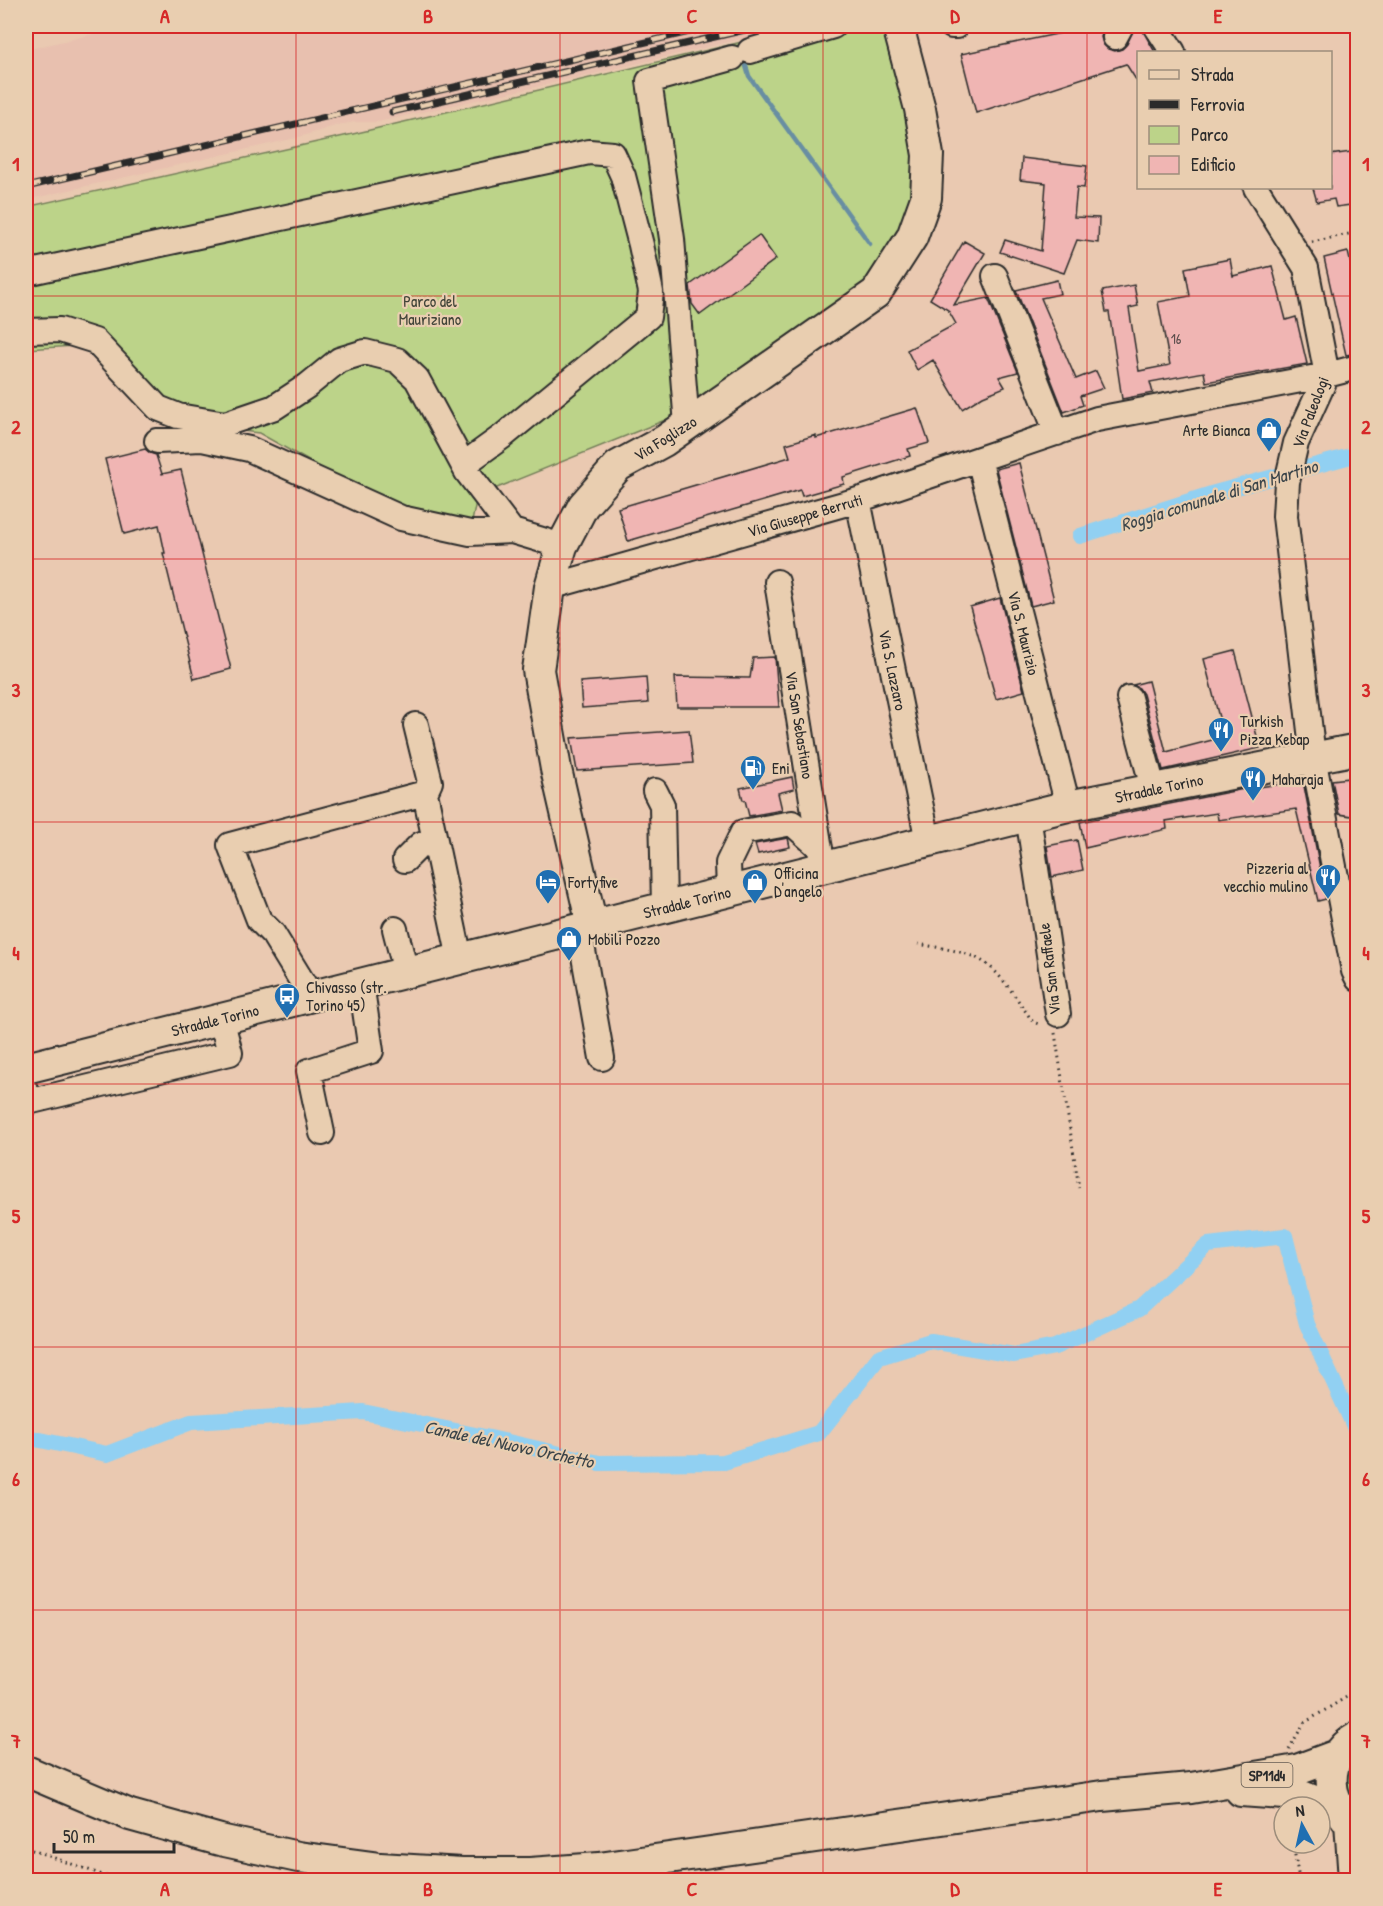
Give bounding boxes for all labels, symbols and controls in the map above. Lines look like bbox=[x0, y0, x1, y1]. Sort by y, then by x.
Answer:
text: A bbox=[160, 2, 170, 29]
text: B bbox=[423, 2, 433, 29]
text: C bbox=[687, 2, 698, 29]
text: D bbox=[950, 2, 960, 29]
text: E bbox=[1214, 2, 1223, 29]
legend bbox=[1137, 51, 1332, 189]
text: Strada bbox=[1191, 62, 1234, 87]
text: Ferrovia bbox=[1190, 92, 1244, 117]
text: Parco bbox=[1191, 122, 1228, 147]
text: 1 bbox=[12, 150, 20, 177]
text: 1 bbox=[1362, 150, 1370, 177]
text: Edificio bbox=[1191, 152, 1235, 177]
park label: Parco del Mauriziano bbox=[399, 290, 462, 330]
house number: 16 bbox=[1171, 329, 1182, 348]
street label: Via Paleologi bbox=[1286, 373, 1334, 451]
street label: Via Foglizzo bbox=[629, 410, 701, 466]
text: 2 bbox=[11, 413, 21, 440]
text: 2 bbox=[1361, 413, 1371, 440]
shop icon: Arte Bianca bbox=[1254, 415, 1284, 453]
place label: Arte Bianca bbox=[1183, 419, 1250, 441]
water label: Roggia comunale di San Martino bbox=[1117, 453, 1322, 537]
street label: Via Giuseppe Berruti bbox=[745, 488, 865, 542]
street label: Via S. Maurizio bbox=[1003, 589, 1045, 678]
street label: Via S. Lazzaro bbox=[874, 628, 912, 713]
street label: Via San Sebastiano bbox=[781, 670, 819, 781]
text: 3 bbox=[12, 676, 21, 703]
text: 3 bbox=[1362, 676, 1371, 703]
place label: Turkish Pizza Kebap bbox=[1240, 710, 1310, 750]
restaurant icon: Turkish Pizza Kebap bbox=[1206, 715, 1236, 753]
fuel station icon: Eni bbox=[738, 753, 768, 791]
place label: Eni bbox=[772, 757, 790, 779]
restaurant icon: Maharaja bbox=[1238, 764, 1268, 802]
street label: Stradale Torino bbox=[1113, 768, 1206, 808]
place label: Maharaja bbox=[1272, 768, 1323, 790]
place label: Pizzeria al vecchio mulino bbox=[1224, 857, 1309, 897]
place label: Officina D'angelo bbox=[774, 862, 822, 902]
restaurant icon: Pizzeria al vecchio mulino bbox=[1313, 862, 1343, 900]
hotel icon: Fortyfive bbox=[533, 867, 563, 905]
shop icon: Officina D'angelo bbox=[740, 867, 770, 905]
place label: Fortyfive bbox=[567, 871, 619, 893]
street label: Stradale Torino bbox=[641, 880, 734, 923]
street label: Via San Raffaele bbox=[1032, 921, 1066, 1016]
shop icon: Mobili Pozzo bbox=[554, 924, 584, 962]
place label: Mobili Pozzo bbox=[588, 928, 661, 950]
text: 4 bbox=[12, 939, 20, 966]
text: 4 bbox=[1362, 939, 1370, 966]
place label: Chivasso (str. Torino 45) bbox=[306, 976, 387, 1016]
bus stop icon: Chivasso (str. Torino 45) bbox=[272, 981, 302, 1019]
street label: Stradale Torino bbox=[169, 998, 262, 1041]
text: 5 bbox=[12, 1202, 21, 1229]
text: 5 bbox=[1362, 1202, 1371, 1229]
water label: Canale del Nuovo Orchetto bbox=[422, 1414, 598, 1474]
text: 6 bbox=[12, 1465, 20, 1492]
text: 6 bbox=[1362, 1465, 1370, 1492]
text: 7 bbox=[10, 1727, 21, 1754]
text: 7 bbox=[1360, 1727, 1371, 1754]
road number: SP11d4 bbox=[1242, 1763, 1292, 1787]
north arrow bbox=[1272, 1795, 1332, 1855]
text: N bbox=[1294, 1799, 1306, 1822]
scale bar bbox=[54, 1816, 174, 1854]
text: 50 m bbox=[63, 1824, 95, 1849]
text: A bbox=[160, 1875, 170, 1902]
text: B bbox=[423, 1875, 433, 1902]
text: C bbox=[687, 1875, 698, 1902]
text: D bbox=[950, 1875, 960, 1902]
text: E bbox=[1214, 1875, 1223, 1902]

